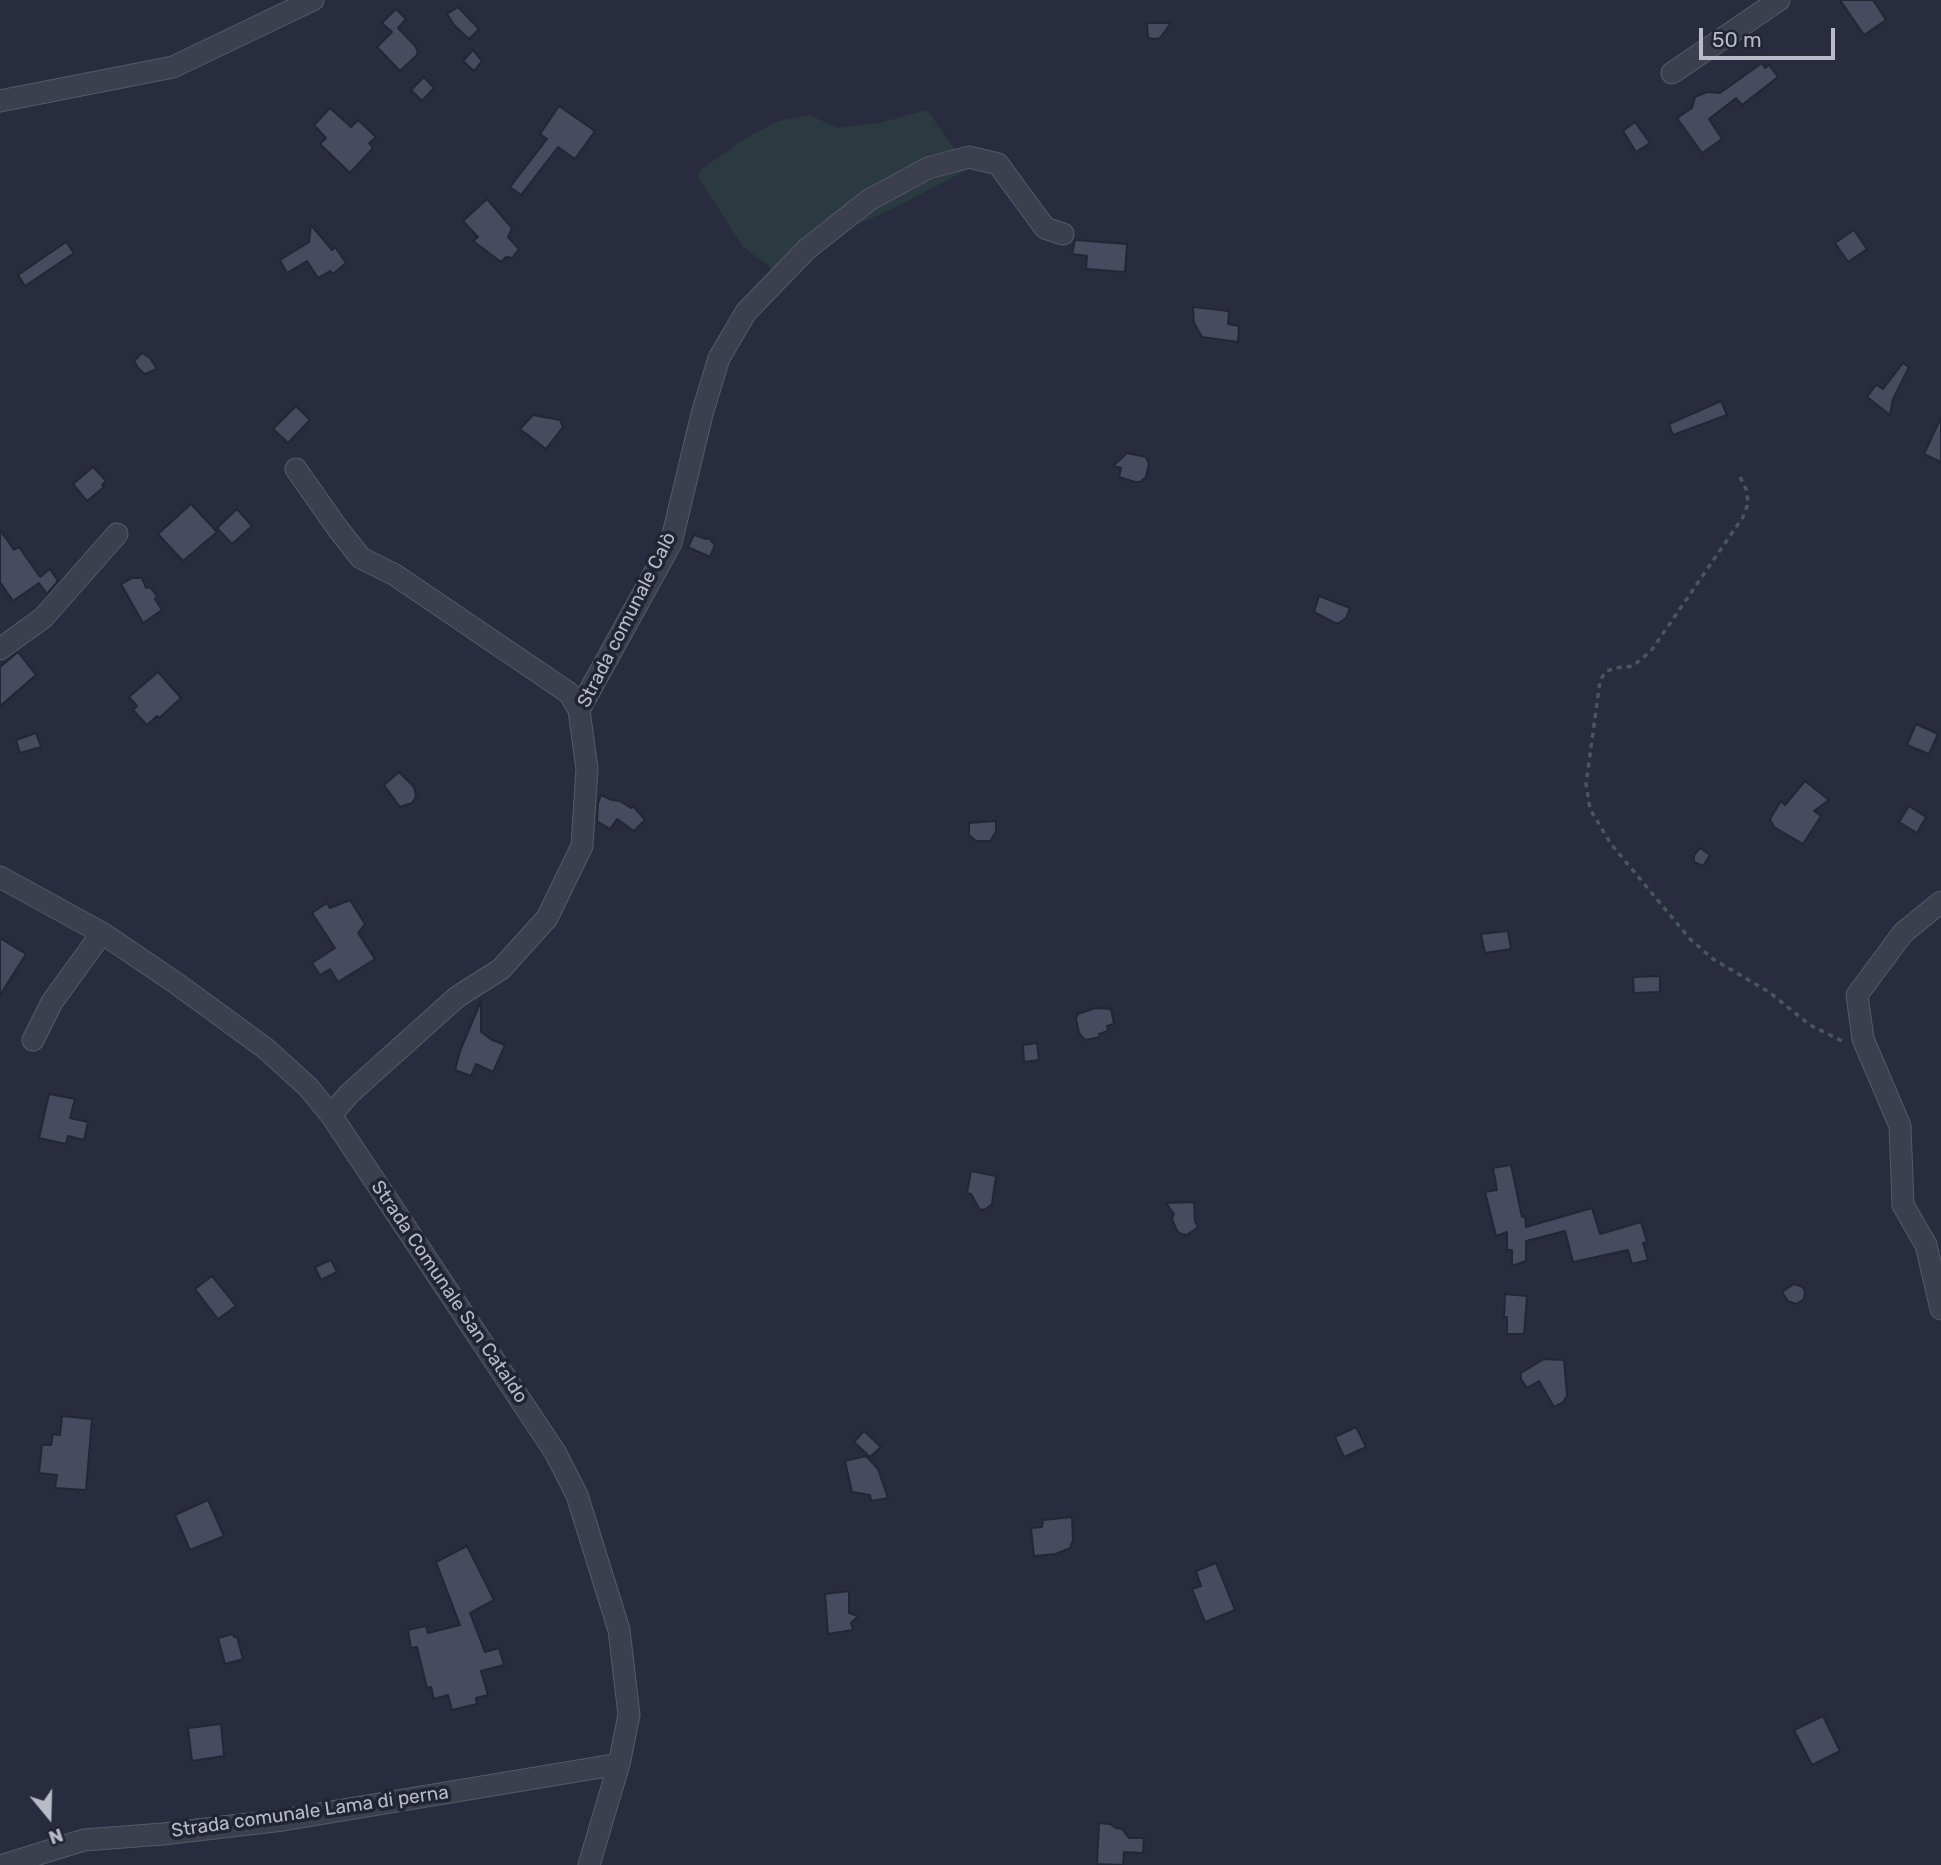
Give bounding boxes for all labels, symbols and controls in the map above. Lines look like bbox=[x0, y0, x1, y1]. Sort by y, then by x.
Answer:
scale bar bbox=[1703, 14, 1840, 58]
text: 50 m bbox=[1712, 27, 1762, 52]
street label: Strada comunale Calò bbox=[573, 529, 681, 711]
street label: Strada Comunale San Cataldo bbox=[366, 1176, 532, 1408]
north arrow bbox=[14, 1781, 84, 1851]
street label: Strada comunale Lama di perna bbox=[170, 1781, 450, 1843]
text: N bbox=[46, 1823, 66, 1849]

